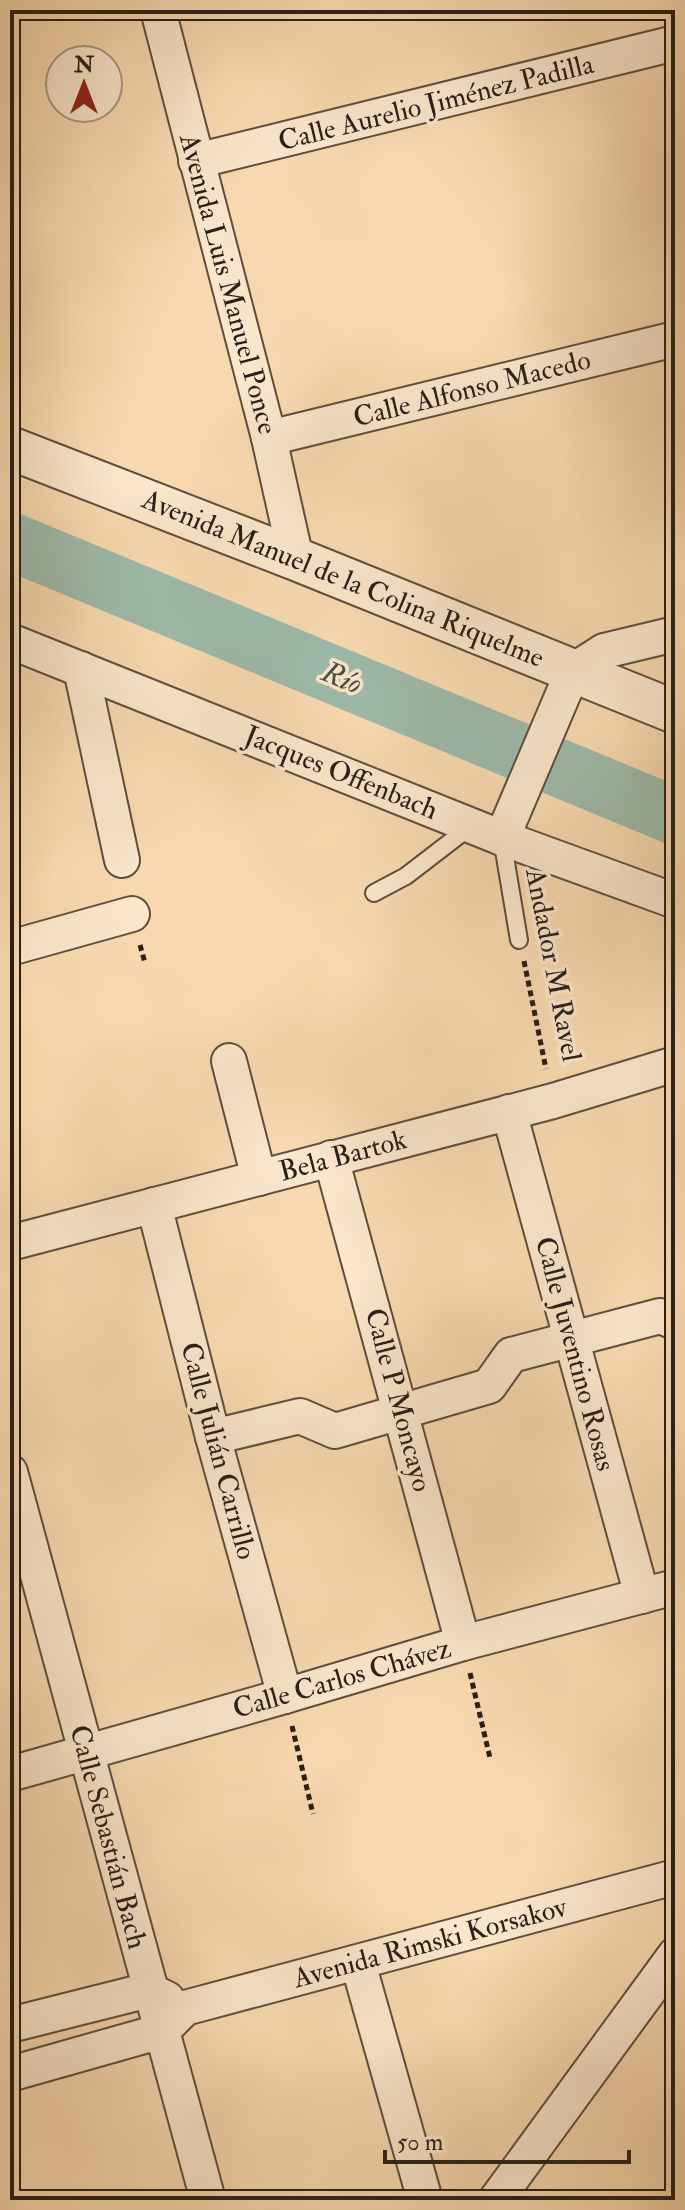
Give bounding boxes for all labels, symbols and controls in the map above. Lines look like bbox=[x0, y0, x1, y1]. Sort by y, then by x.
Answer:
north arrow bbox=[44, 44, 124, 124]
street label: Calle Aurelio Jiménez Padilla bbox=[275, 47, 598, 159]
text: N bbox=[73, 51, 94, 79]
street label: Avenida Luis Manuel Ponce bbox=[171, 129, 285, 438]
street label: Calle Alfonso Macedo bbox=[350, 343, 594, 435]
street label: Avenida Manuel de la Colina Riquelme bbox=[136, 482, 549, 676]
water label: Río bbox=[316, 653, 367, 703]
street label: Jacques Offenbach bbox=[238, 718, 443, 828]
street label: Andador M Ravel bbox=[517, 865, 589, 1064]
street label: Bela Bartok bbox=[275, 1122, 411, 1190]
street label: Calle Juventino Rosas bbox=[527, 1233, 623, 1475]
street label: Calle P Moncayo bbox=[357, 1304, 439, 1496]
street label: Calle Julián Carrillo bbox=[172, 1339, 264, 1563]
street label: Calle Carlos Chávez bbox=[229, 1631, 456, 1727]
street label: Calle Sebastián Bach bbox=[61, 1721, 155, 1953]
street label: Avenida Rimski Korsakov bbox=[289, 1889, 571, 1997]
scale bar bbox=[385, 2114, 629, 2164]
text: 50 m bbox=[397, 2127, 444, 2158]

